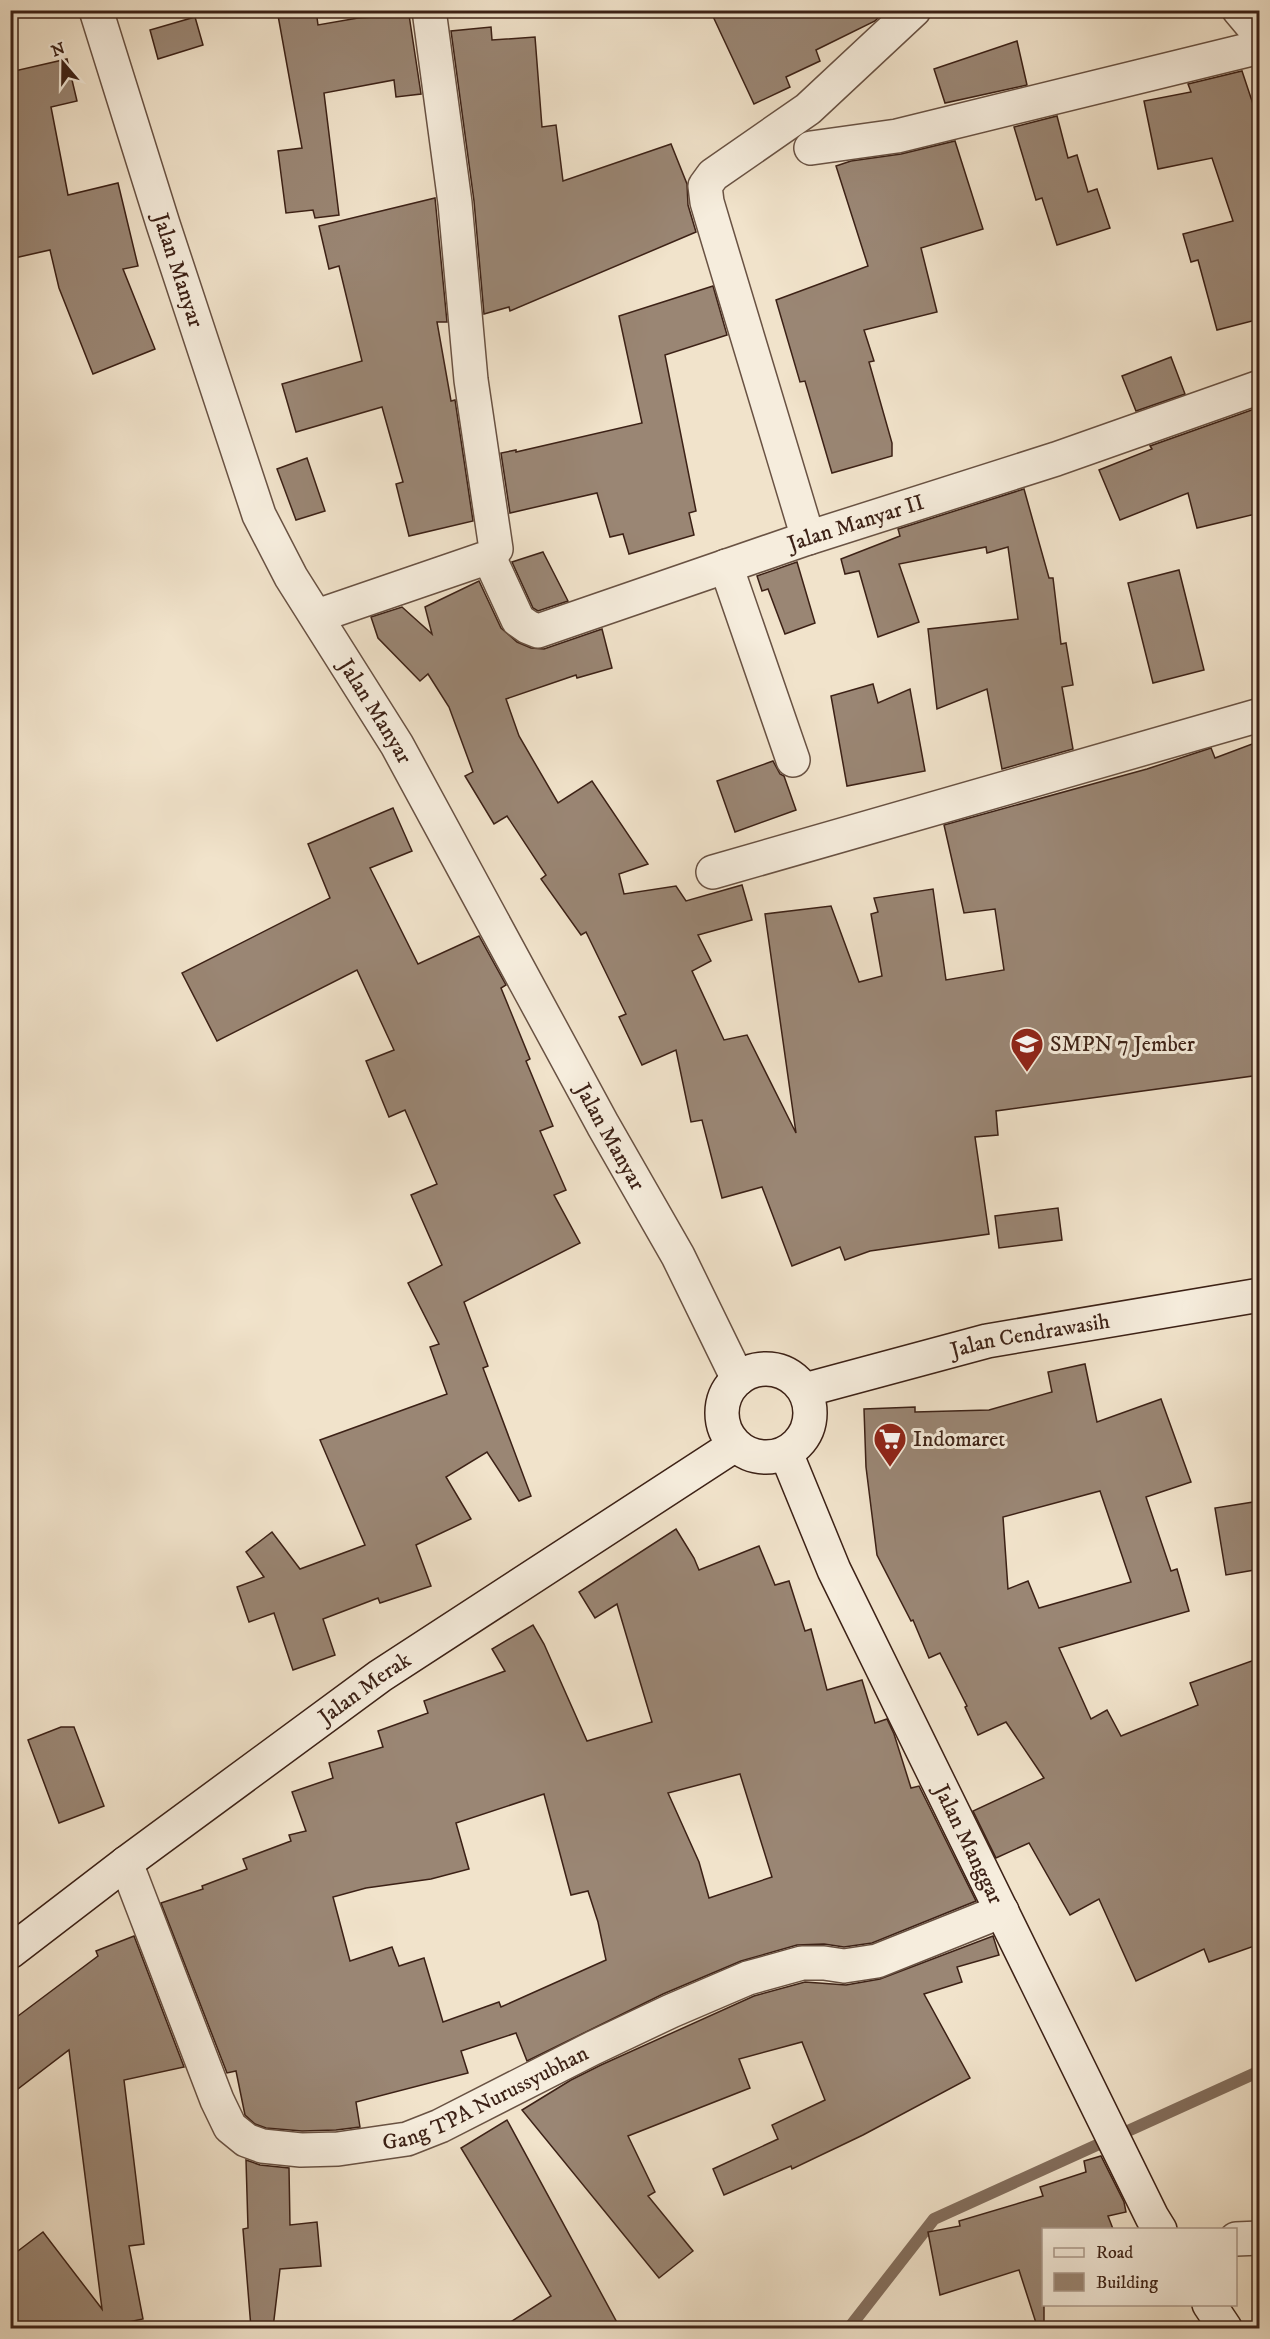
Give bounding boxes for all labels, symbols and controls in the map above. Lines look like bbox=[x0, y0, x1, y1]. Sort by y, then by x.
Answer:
north arrow bbox=[33, 33, 93, 93]
text: N bbox=[49, 38, 68, 61]
street label: Jalan Manyar bbox=[146, 208, 210, 332]
street label: Jalan Manyar II bbox=[782, 488, 927, 558]
street label: Jalan Manyar bbox=[331, 652, 418, 769]
school or university icon: SMPN 7 Jember bbox=[1009, 1026, 1045, 1073]
place label: SMPN 7 Jember bbox=[1050, 1031, 1196, 1058]
street label: Jalan Manyar bbox=[568, 1077, 651, 1196]
street label: Jalan Cendrawasih bbox=[946, 1307, 1112, 1364]
supermarket icon: Indomaret bbox=[872, 1421, 908, 1468]
place label: Indomaret bbox=[913, 1426, 1005, 1453]
street label: Jalan Merak bbox=[311, 1646, 416, 1731]
street label: Jalan Manggar bbox=[927, 1778, 1010, 1909]
street label: Gang TPA Nurussyubhan bbox=[380, 2039, 593, 2156]
legend bbox=[1042, 2228, 1237, 2306]
text: Road bbox=[1096, 2242, 1133, 2264]
text: Building bbox=[1096, 2272, 1158, 2294]

